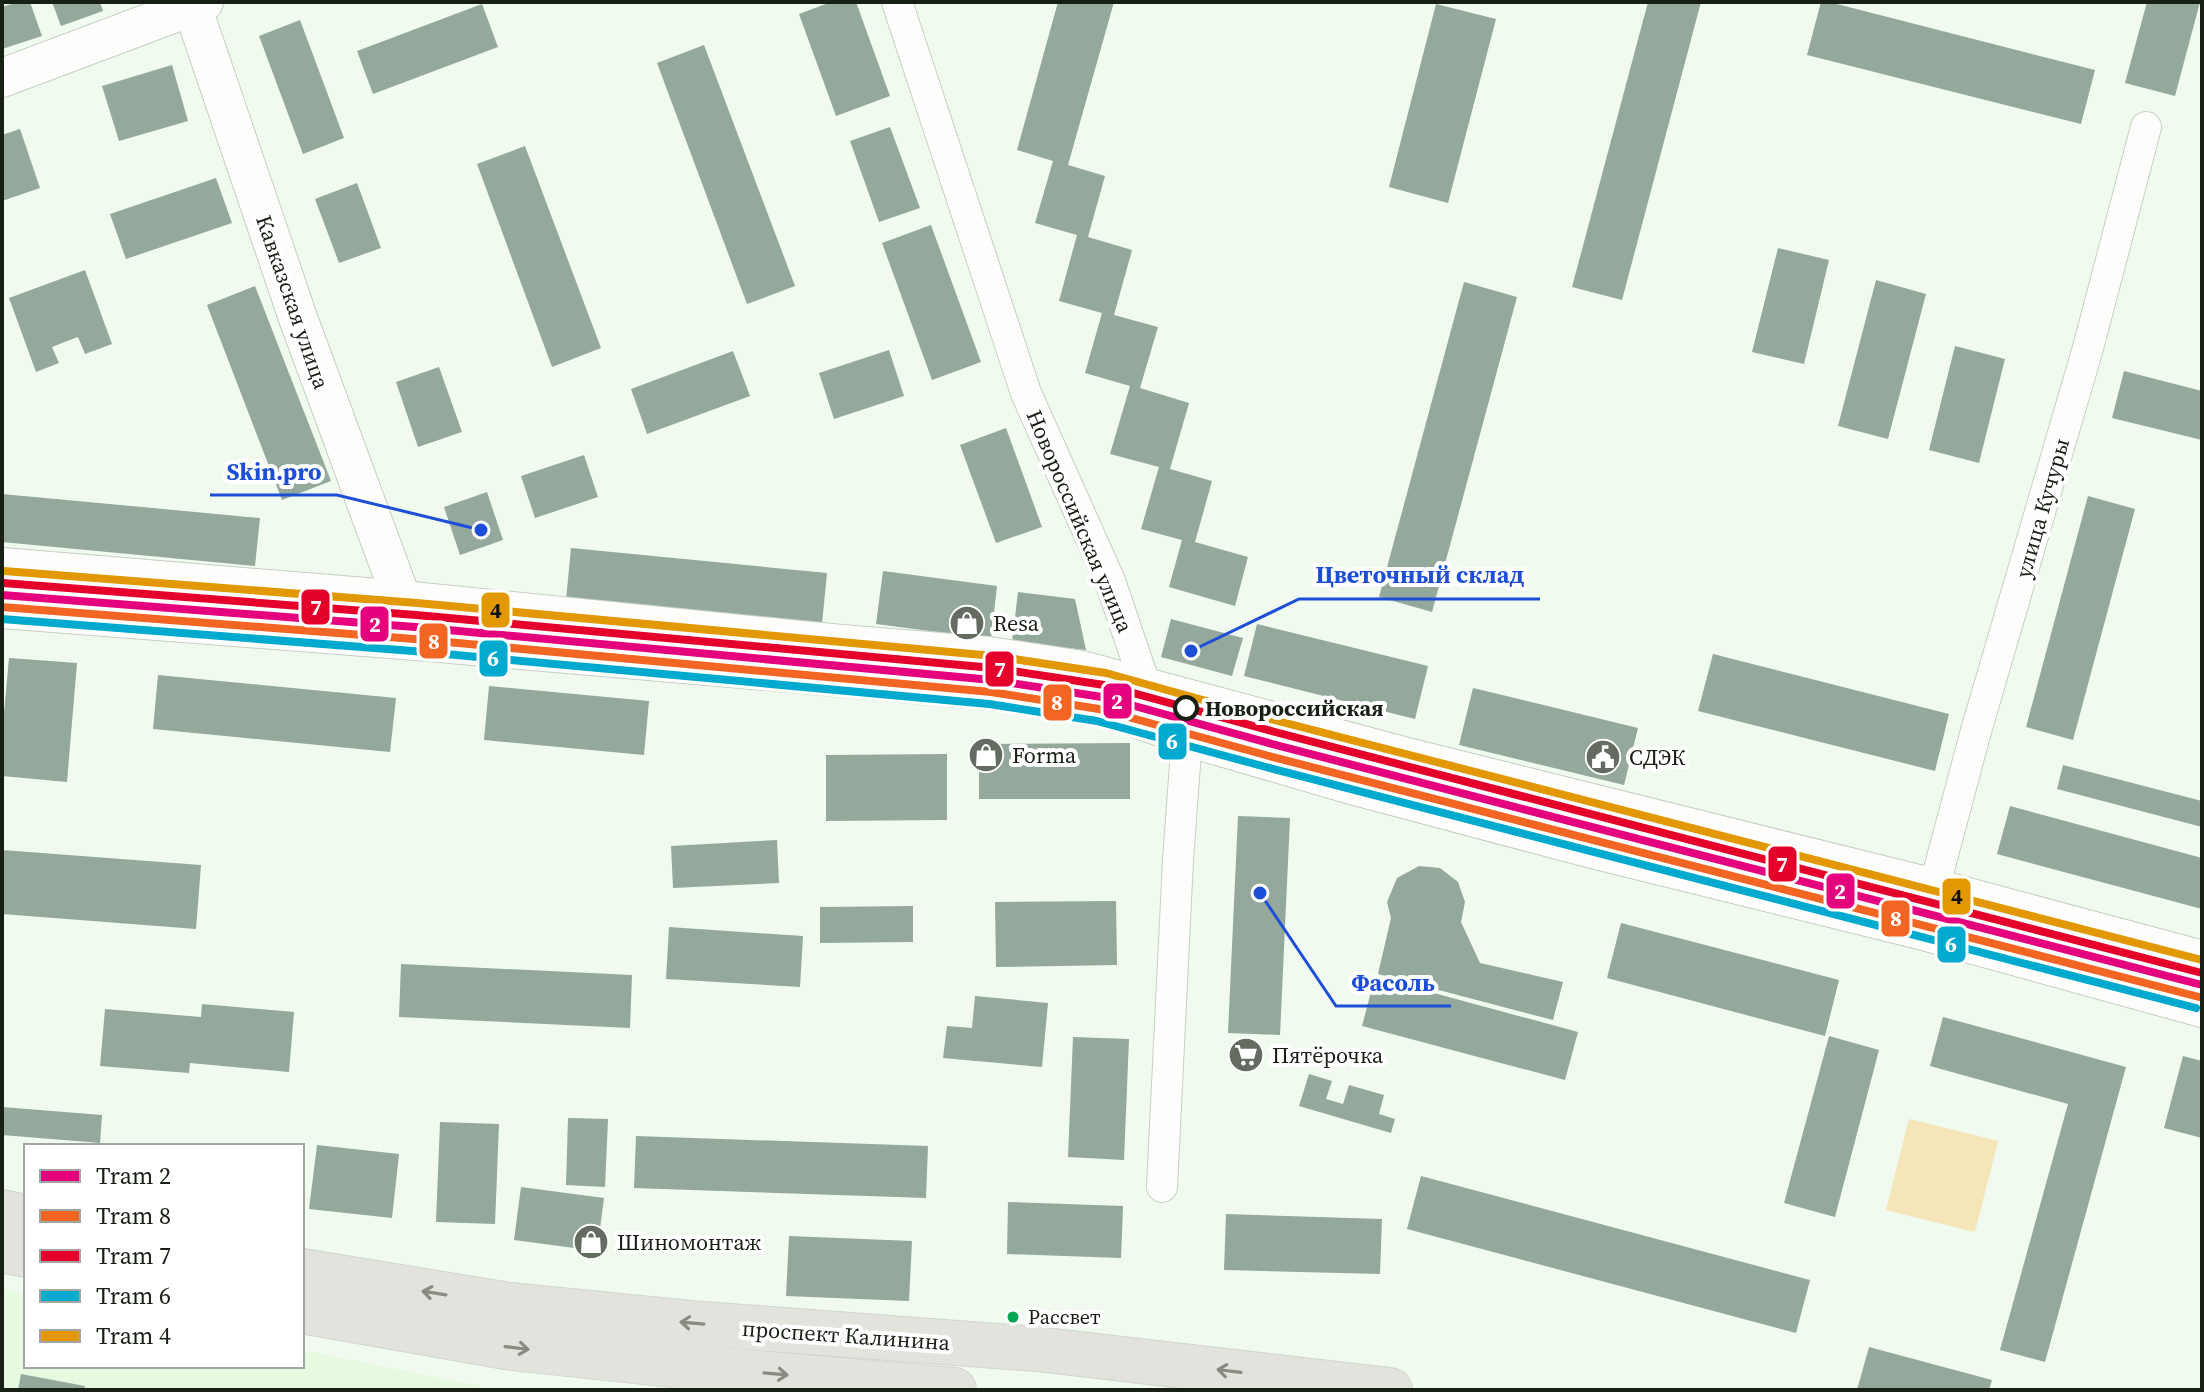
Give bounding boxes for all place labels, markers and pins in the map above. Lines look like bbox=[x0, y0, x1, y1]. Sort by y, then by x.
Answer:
callout: Skin.pro bbox=[210, 447, 337, 495]
callout: Цветочный склад bbox=[1299, 551, 1540, 599]
shop icon: Resa bbox=[948, 604, 986, 642]
place label: Resa bbox=[993, 608, 1040, 638]
place label: Новороссийская bbox=[1205, 693, 1384, 723]
marker: Новороссийская bbox=[1174, 696, 1198, 720]
shop icon: Forma bbox=[967, 736, 1005, 774]
public building icon: СДЭК bbox=[1584, 738, 1622, 776]
place label: Forma bbox=[1012, 740, 1077, 770]
place label: СДЭК bbox=[1629, 742, 1686, 772]
callout: Фасоль bbox=[1336, 958, 1451, 1006]
supermarket icon: Пятёрочка bbox=[1227, 1036, 1265, 1074]
place label: Пятёрочка bbox=[1272, 1040, 1384, 1070]
shop icon: Шиномонтаж bbox=[572, 1223, 610, 1261]
place label: Шиномонтаж bbox=[617, 1227, 762, 1257]
place label: Рассвет bbox=[1028, 1303, 1101, 1331]
marker: Рассвет bbox=[1005, 1309, 1021, 1325]

